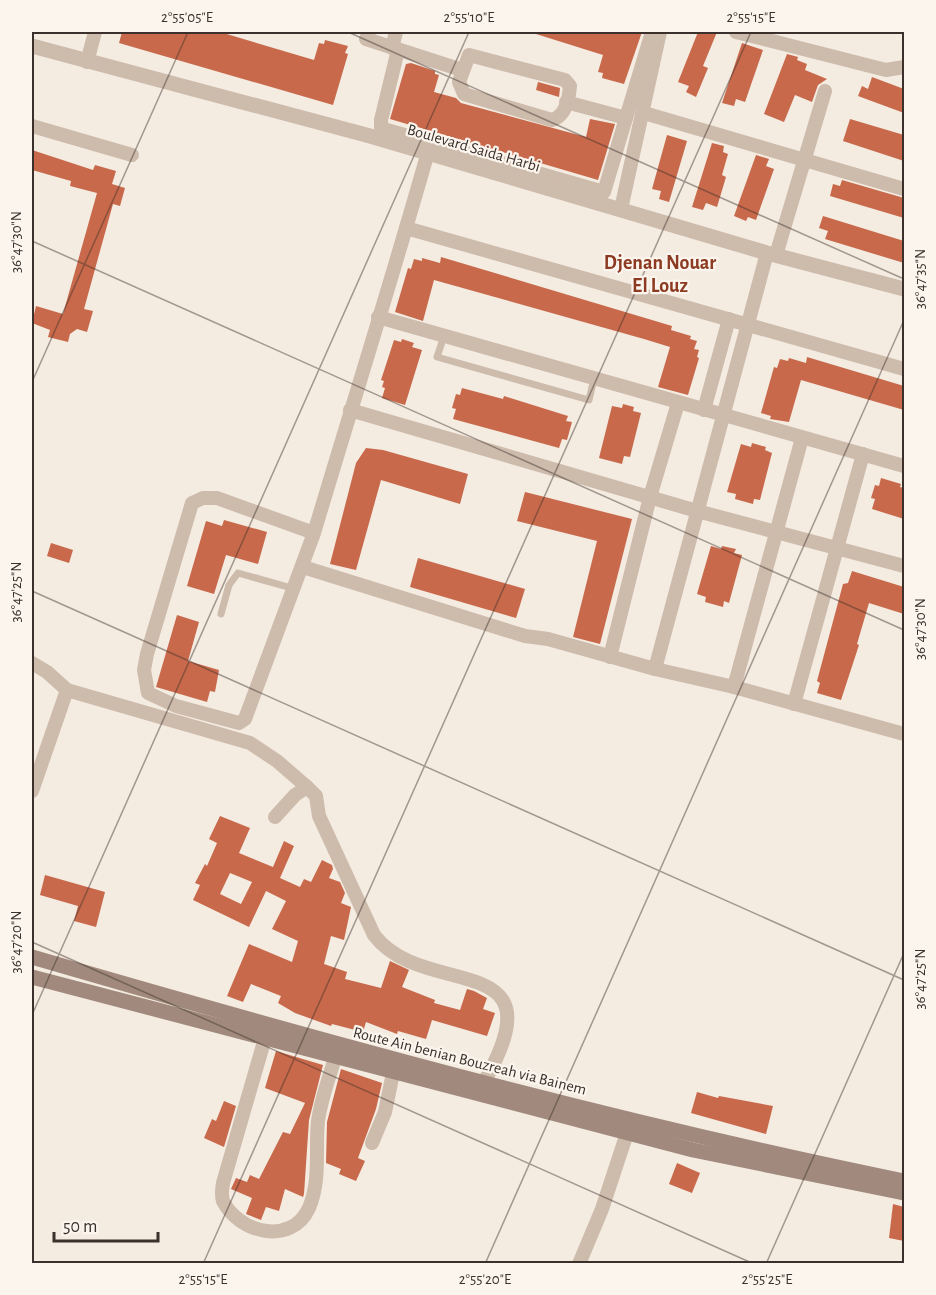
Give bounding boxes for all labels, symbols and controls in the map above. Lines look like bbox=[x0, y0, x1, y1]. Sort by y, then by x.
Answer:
text: 2°55'05"E bbox=[161, 10, 213, 25]
text: 2°55'10"E bbox=[444, 10, 494, 25]
text: 2°55'15"E bbox=[726, 10, 776, 25]
street label: Boulevard Saida Harbi bbox=[405, 121, 542, 175]
text: 36°47'30"N bbox=[9, 211, 24, 273]
text: 36°47'35"N bbox=[913, 249, 928, 309]
district label: Djenan Nouar El Louz bbox=[604, 253, 716, 296]
text: 36°47'25"N bbox=[9, 561, 24, 623]
text: 36°47'30"N bbox=[913, 598, 928, 660]
text: 36°47'20"N bbox=[9, 911, 24, 973]
text: 36°47'25"N bbox=[913, 948, 928, 1010]
street label: Route Ain benian Bouzreah via Bainem bbox=[351, 1024, 588, 1098]
scale bar bbox=[54, 1205, 158, 1243]
text: 50 m bbox=[63, 1218, 97, 1236]
text: 2°55'15"E bbox=[178, 1272, 228, 1287]
text: 2°55'20"E bbox=[459, 1272, 511, 1287]
text: 2°55'25"E bbox=[742, 1272, 792, 1287]

